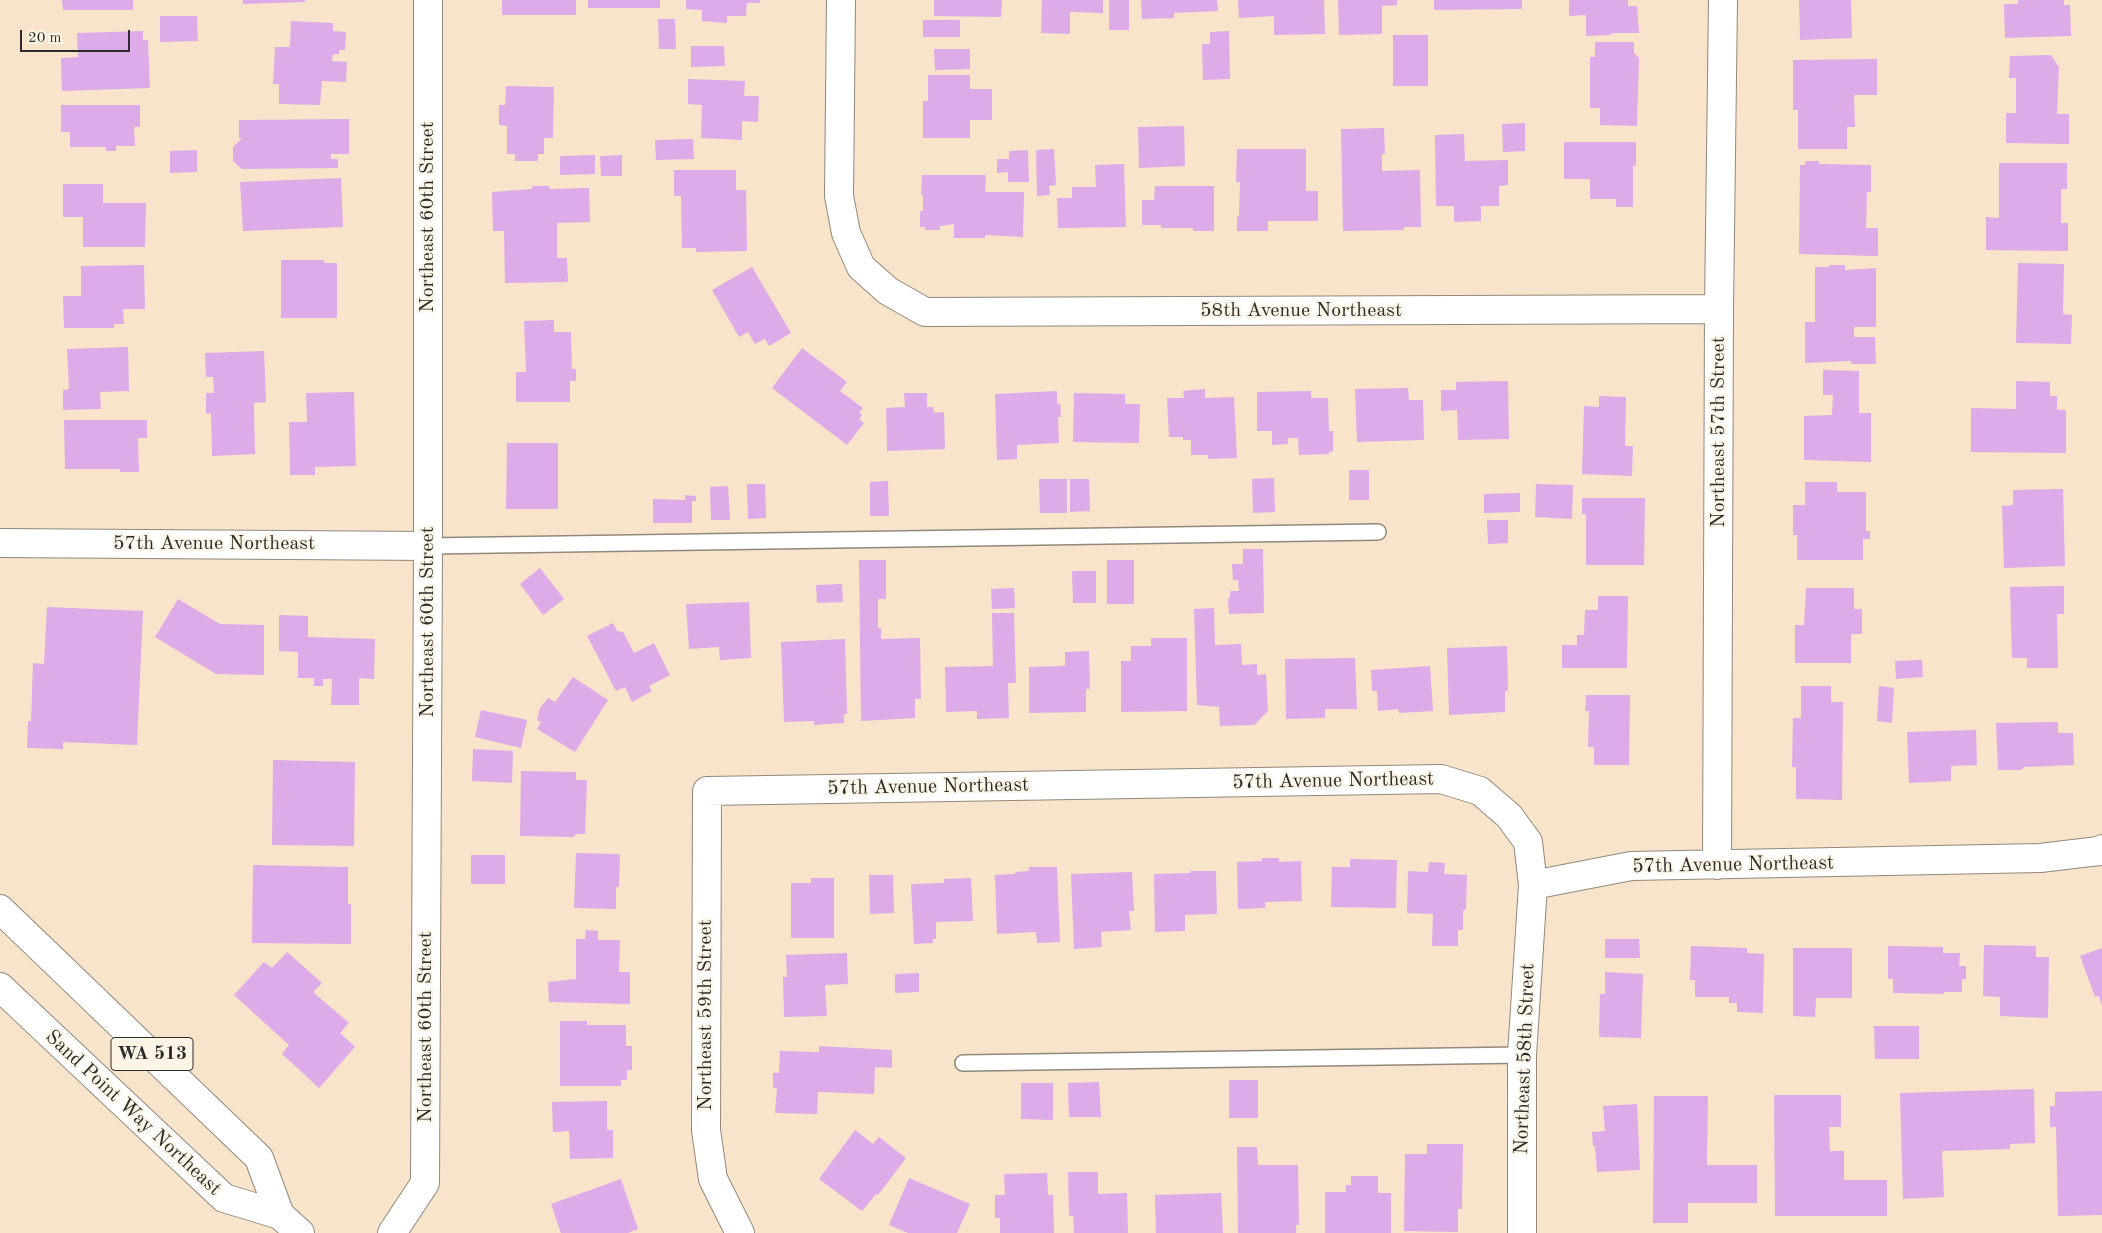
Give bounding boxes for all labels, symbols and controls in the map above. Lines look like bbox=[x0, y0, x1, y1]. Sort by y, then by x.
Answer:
scale bar bbox=[22, 20, 132, 52]
text: 20 m bbox=[28, 31, 62, 46]
street label: Northeast 60th Street bbox=[416, 121, 440, 313]
street label: 58th Avenue Northeast bbox=[1200, 299, 1402, 323]
street label: Northeast 57th Street bbox=[1707, 336, 1731, 528]
street label: Northeast 60th Street bbox=[416, 526, 440, 718]
street label: 57th Avenue Northeast bbox=[113, 532, 315, 556]
street label: 57th Avenue Northeast bbox=[1232, 767, 1434, 795]
street label: 57th Avenue Northeast bbox=[827, 773, 1029, 801]
street label: 57th Avenue Northeast bbox=[1632, 851, 1834, 879]
street label: Northeast 59th Street bbox=[694, 919, 718, 1111]
street label: Northeast 60th Street bbox=[414, 931, 438, 1123]
street label: Northeast 58th Street bbox=[1510, 963, 1540, 1155]
street label: Sand Point Way Northeast bbox=[40, 1025, 226, 1201]
road number: WA 513 bbox=[111, 1038, 193, 1070]

